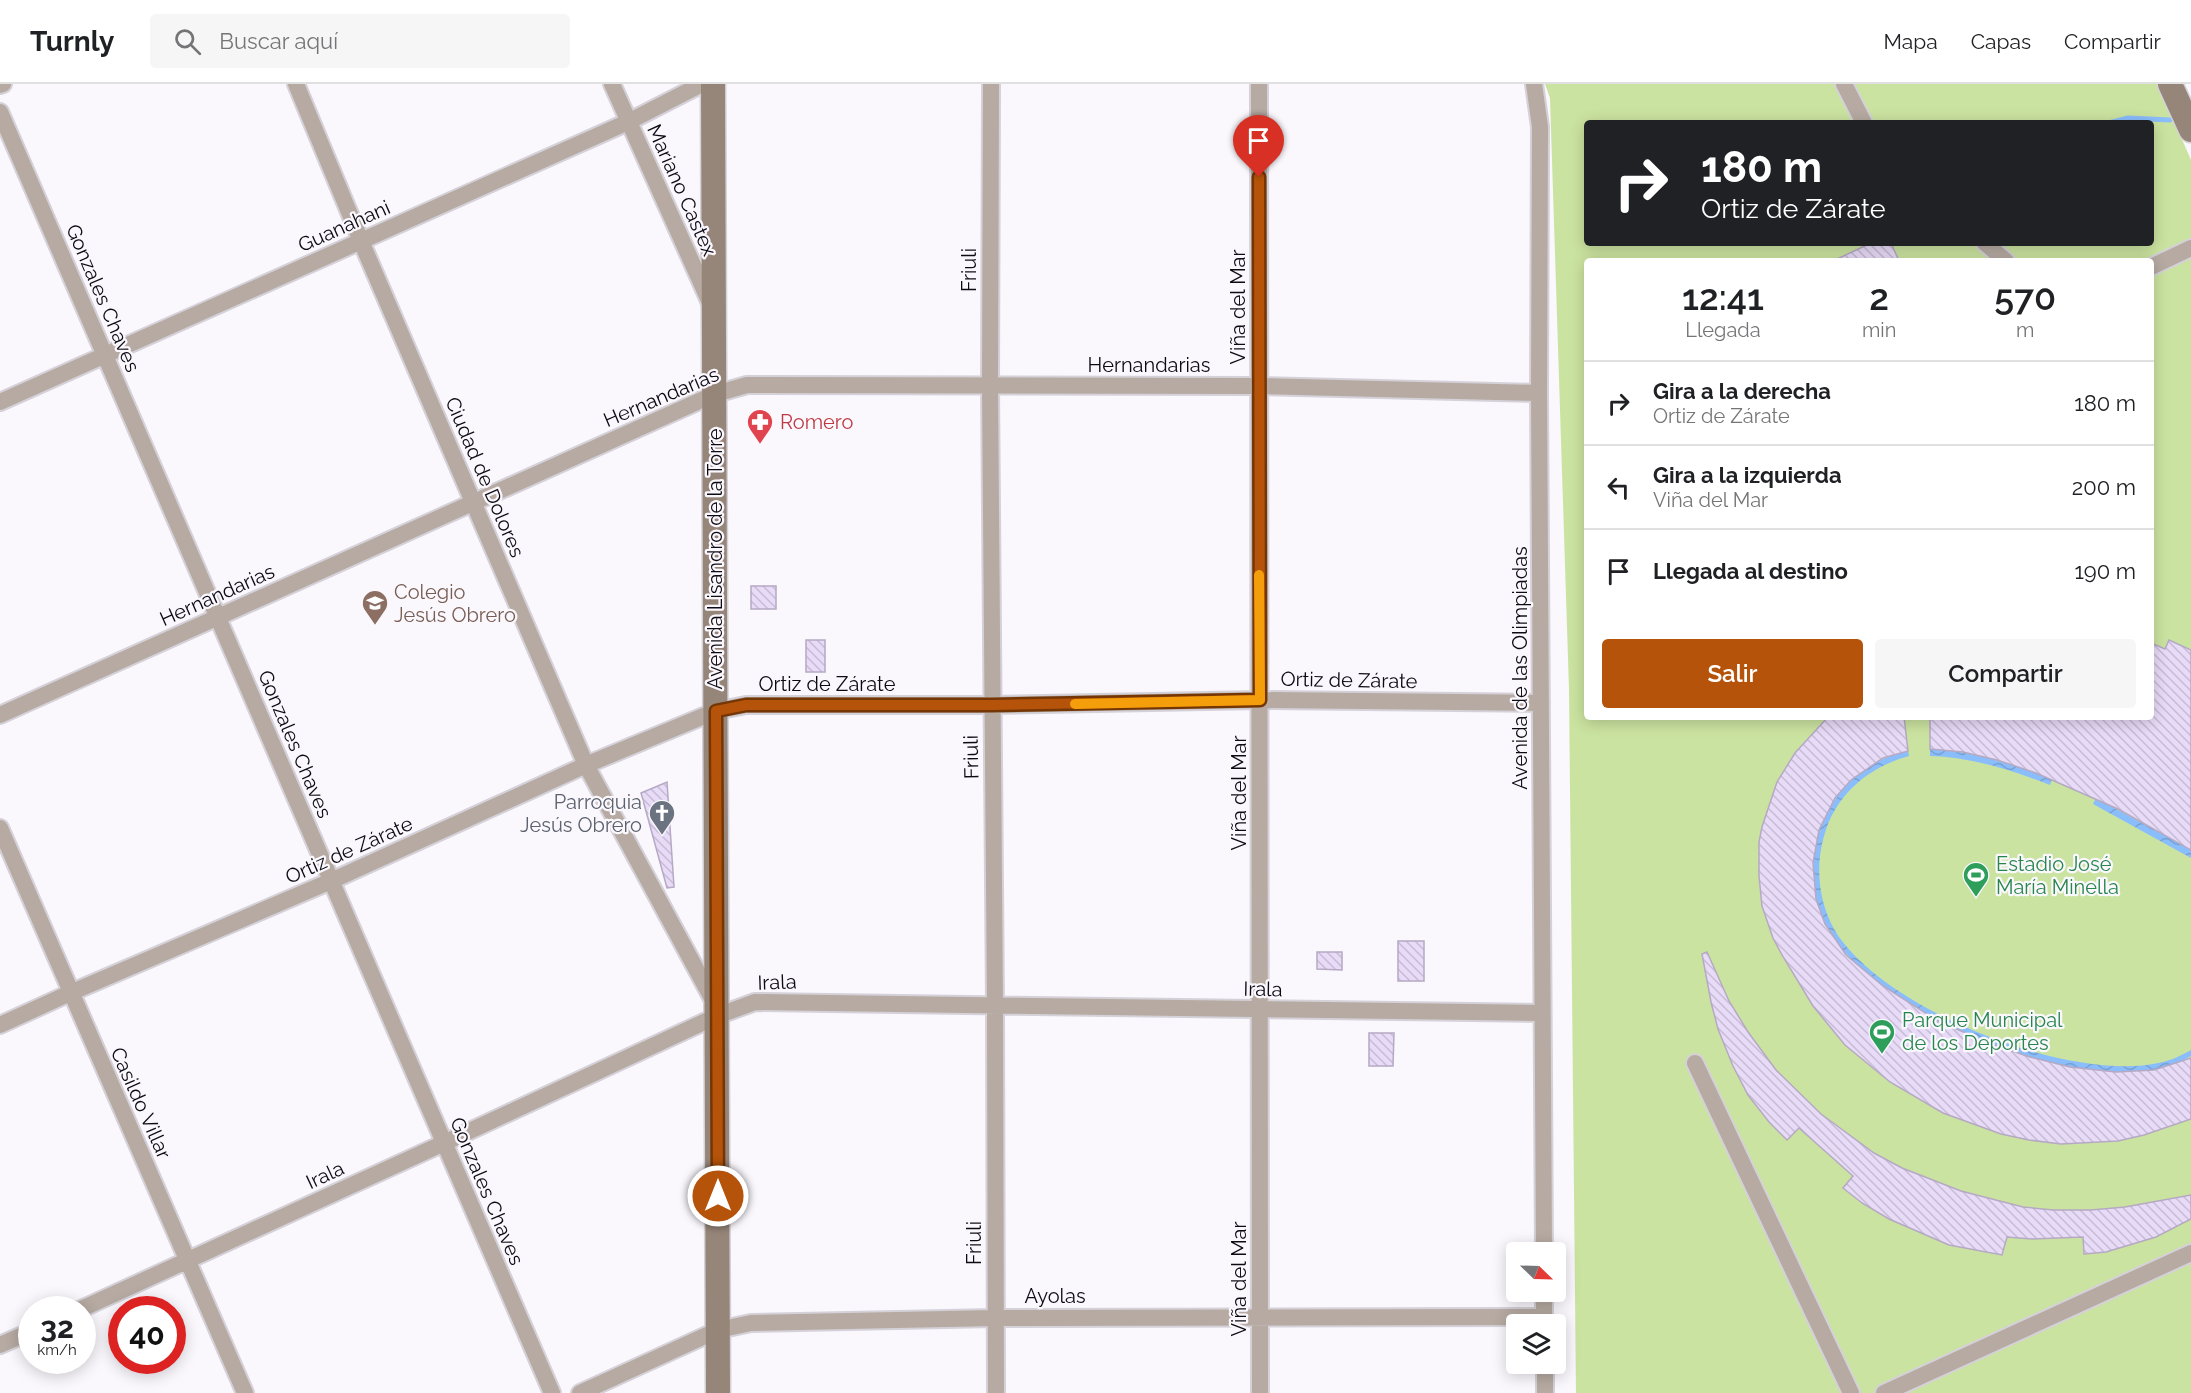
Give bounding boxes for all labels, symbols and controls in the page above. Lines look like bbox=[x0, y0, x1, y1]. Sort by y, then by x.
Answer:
search box bbox=[150, 14, 570, 68]
text: Turnly bbox=[30, 25, 114, 58]
icon: search bbox=[171, 25, 204, 58]
text: Buscar aquí bbox=[219, 28, 338, 54]
text: Mapa bbox=[1883, 29, 1938, 54]
text: Capas bbox=[1971, 29, 2031, 54]
text: Compartir bbox=[2064, 29, 2161, 54]
pin bbox=[1233, 115, 1284, 177]
street label: Mariano Castex bbox=[642, 120, 722, 260]
icon: arrive bbox=[1242, 124, 1275, 157]
text: 180 m bbox=[1701, 143, 1822, 192]
icon: right bbox=[1602, 144, 1680, 222]
text: Ortiz de Zárate bbox=[1701, 193, 1886, 224]
street label: Guanahani bbox=[294, 195, 394, 257]
street label: Gonzales Chaves bbox=[61, 220, 145, 376]
street label: Friuli bbox=[957, 248, 981, 292]
street label: Viña del Mar bbox=[1226, 249, 1250, 365]
text: 12:41 bbox=[1682, 276, 1764, 318]
text: 2 bbox=[1869, 276, 1889, 318]
text: 570 bbox=[1994, 276, 2056, 318]
text: Llegada bbox=[1685, 318, 1761, 342]
text: min bbox=[1862, 318, 1896, 342]
text: m bbox=[2016, 318, 2034, 342]
street label: Hernandarias bbox=[1088, 353, 1210, 377]
street label: Hernandarias bbox=[600, 362, 722, 432]
text: Gira a la derecha bbox=[1653, 378, 1831, 404]
icon: right bbox=[1602, 387, 1635, 420]
text: 180 m bbox=[2074, 390, 2136, 416]
street label: Ciudad de Dolores bbox=[440, 393, 530, 561]
text: Ortiz de Zárate bbox=[1653, 404, 1790, 428]
pharmacy icon: Romero bbox=[745, 407, 775, 445]
place label: Romero bbox=[780, 410, 853, 434]
street label: Avenida Lisandro de la Torre bbox=[703, 428, 727, 690]
text: Gira a la izquierda bbox=[1653, 462, 1842, 488]
icon: left bbox=[1602, 471, 1635, 504]
text: 200 m bbox=[2072, 474, 2136, 500]
text: Viña del Mar bbox=[1653, 488, 1768, 512]
street label: Avenida de las Olimpiadas bbox=[1508, 546, 1532, 790]
icon: arrive bbox=[1602, 555, 1635, 588]
text: Llegada al destino bbox=[1653, 558, 1848, 584]
text: 190 m bbox=[2074, 558, 2136, 584]
street label: Hernandarias bbox=[156, 559, 278, 631]
place label: Colegio Jesús Obrero bbox=[394, 580, 516, 627]
school or university icon: Colegio Jesús Obrero bbox=[360, 588, 390, 626]
button: Salir bbox=[1602, 639, 1863, 708]
button: Compartir bbox=[1875, 639, 2136, 708]
street label: Gonzales Chaves bbox=[253, 666, 337, 822]
street label: Ortiz de Zárate bbox=[1280, 667, 1418, 693]
street label: Ortiz de Zárate bbox=[759, 672, 896, 696]
street label: Friuli bbox=[959, 735, 983, 779]
street label: Viña del Mar bbox=[1227, 735, 1251, 851]
place label: Parroquia Jesús Obrero bbox=[520, 790, 642, 837]
church icon: Parroquia Jesús Obrero bbox=[647, 798, 677, 836]
street label: Ortiz de Zárate bbox=[282, 811, 417, 889]
place label: Estadio José María Minella bbox=[1996, 852, 2119, 899]
sports icon: Estadio José María Minella bbox=[1961, 860, 1991, 898]
street label: Irala bbox=[757, 969, 797, 995]
street label: Irala bbox=[1243, 977, 1283, 1001]
place label: Parque Municipal de los Deportes bbox=[1902, 1008, 2063, 1055]
sports icon: Parque Municipal de los Deportes bbox=[1867, 1017, 1897, 1055]
street label: Casildo Villar bbox=[106, 1043, 176, 1163]
street label: Gonzales Chaves bbox=[445, 1113, 529, 1269]
street label: Irala bbox=[302, 1156, 348, 1194]
position arrow bbox=[686, 1164, 750, 1228]
street label: Friuli bbox=[962, 1221, 986, 1265]
street label: Viña del Mar bbox=[1227, 1221, 1251, 1337]
north arrow bbox=[1506, 1242, 1566, 1302]
map controls bbox=[1506, 1242, 1566, 1374]
street label: Ayolas bbox=[1024, 1284, 1086, 1308]
speed limit sign: 40 bbox=[108, 1296, 186, 1374]
text: 32 bbox=[40, 1310, 74, 1345]
button: layers bbox=[1506, 1314, 1566, 1374]
text: km/h bbox=[37, 1341, 77, 1359]

